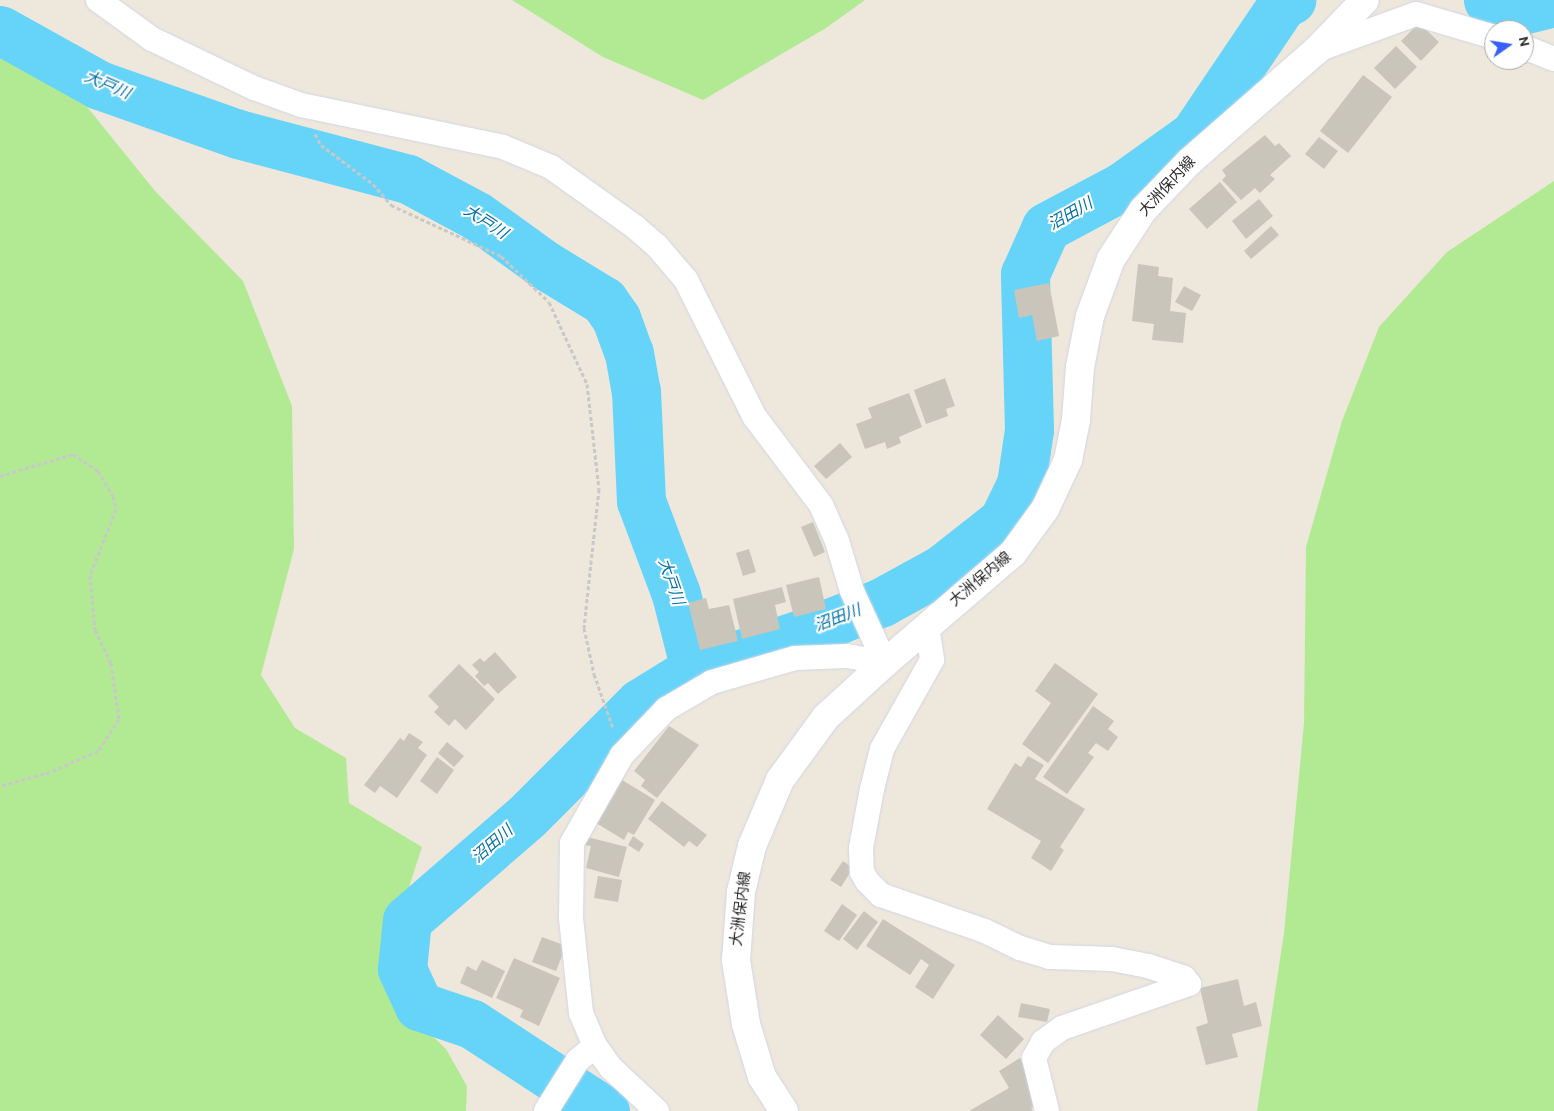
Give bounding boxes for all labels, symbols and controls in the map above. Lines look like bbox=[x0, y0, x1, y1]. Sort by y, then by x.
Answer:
north arrow bbox=[1484, 20, 1534, 70]
text: N bbox=[1514, 35, 1533, 49]
water label: 大戸川 bbox=[81, 68, 133, 104]
street label: 大洲保内線 bbox=[1136, 153, 1200, 221]
water label: 沼田川 bbox=[1045, 195, 1097, 235]
water label: 大戸川 bbox=[460, 202, 510, 244]
street label: 大洲保内線 bbox=[946, 549, 1016, 611]
water label: 大戸川 bbox=[653, 556, 687, 608]
water label: 沼田川 bbox=[812, 601, 864, 637]
water label: 沼田川 bbox=[469, 822, 517, 868]
street label: 大洲保内線 bbox=[728, 871, 756, 947]

